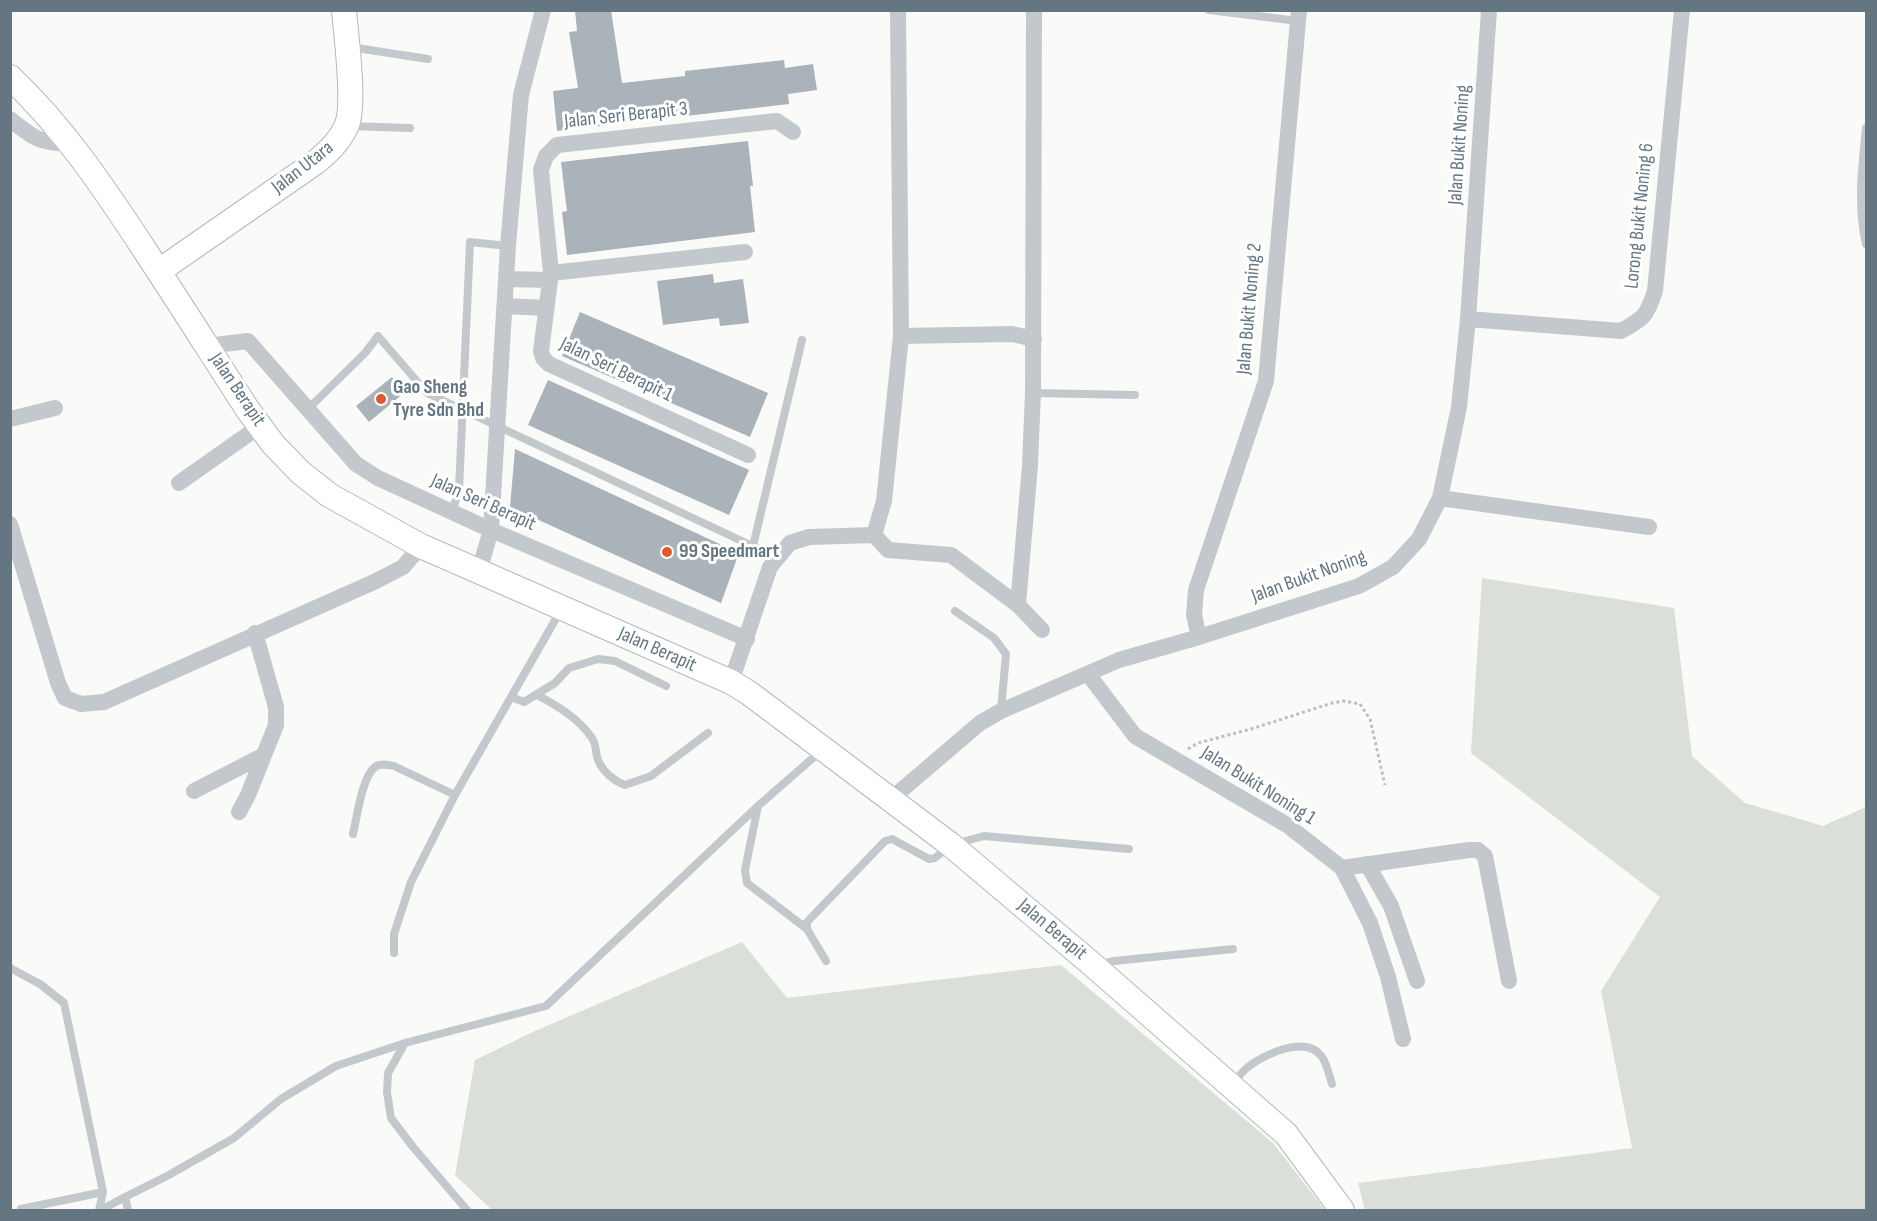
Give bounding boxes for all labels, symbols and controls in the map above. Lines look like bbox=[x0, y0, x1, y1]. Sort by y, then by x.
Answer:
street label: Jalan Bukit Noning bbox=[1444, 84, 1476, 206]
street label: Jalan Seri Berapit 3 bbox=[563, 98, 689, 134]
street label: Jalan Utara bbox=[267, 136, 339, 200]
street label: Lorong Bukit Noning 6 bbox=[1620, 142, 1660, 290]
street label: Jalan Bukit Noning 2 bbox=[1232, 242, 1268, 376]
street label: Jalan Seri Berapit 1 bbox=[556, 332, 676, 408]
street label: Jalan Berapit bbox=[204, 349, 270, 431]
place label: Gao Sheng Tyre Sdn Bhd bbox=[393, 376, 484, 423]
marker: Gao Sheng Tyre Sdn Bhd bbox=[374, 392, 388, 406]
street label: Jalan Seri Berapit bbox=[427, 469, 539, 537]
place label: 99 Speedmart bbox=[679, 540, 779, 564]
marker: 99 Speedmart bbox=[660, 545, 674, 559]
street label: Jalan Bukit Noning bbox=[1248, 545, 1370, 609]
street label: Jalan Berapit bbox=[614, 622, 700, 678]
street label: Jalan Bukit Noning 1 bbox=[1196, 741, 1320, 831]
street label: Jalan Berapit bbox=[1012, 894, 1092, 966]

